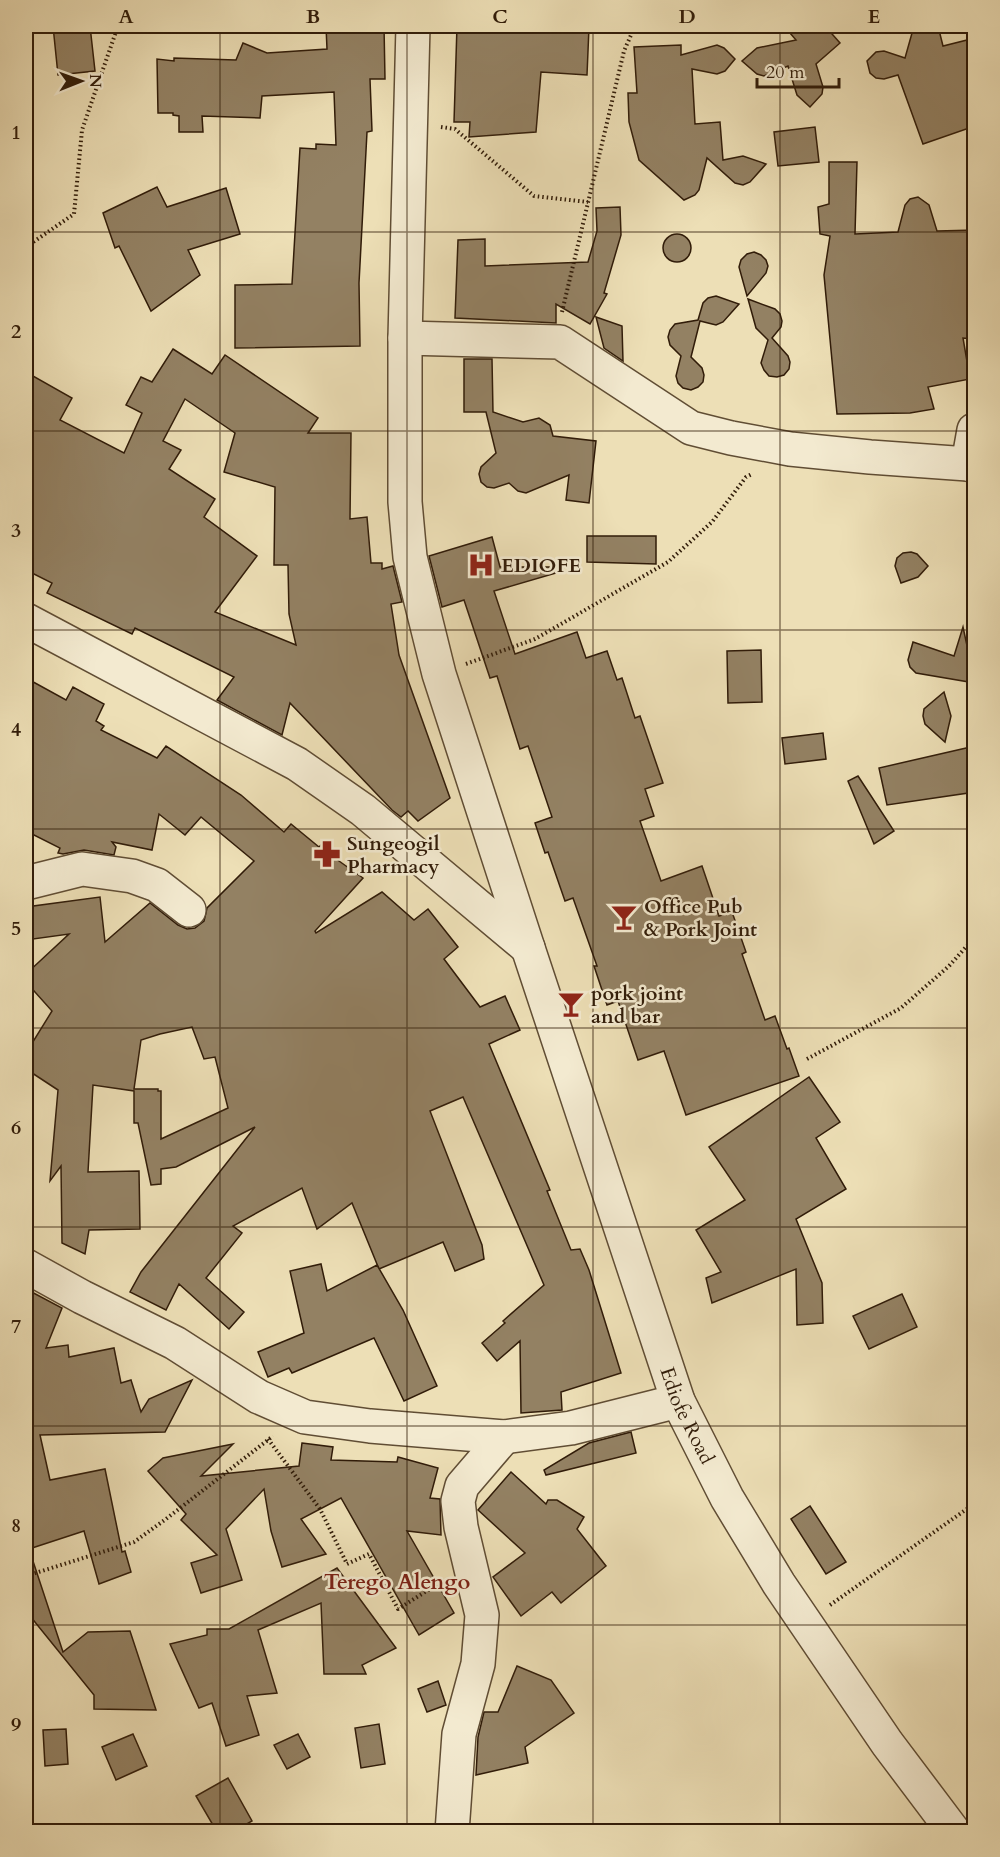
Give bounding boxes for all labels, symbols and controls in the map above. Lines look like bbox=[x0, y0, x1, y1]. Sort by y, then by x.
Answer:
text: A bbox=[118, 3, 134, 30]
text: B bbox=[306, 3, 320, 30]
text: C bbox=[492, 3, 508, 30]
text: D bbox=[678, 3, 696, 30]
text: E bbox=[868, 3, 880, 30]
north arrow bbox=[51, 51, 111, 111]
scale bar bbox=[757, 51, 840, 89]
text: 20 m bbox=[766, 60, 805, 85]
text: N bbox=[84, 74, 106, 88]
text: 1 bbox=[11, 119, 21, 146]
text: 2 bbox=[11, 318, 21, 345]
text: 3 bbox=[11, 517, 21, 544]
hospital icon: EDIOFE bbox=[466, 550, 496, 580]
place label: EDIOFE bbox=[501, 552, 581, 579]
text: 4 bbox=[11, 716, 21, 743]
place label: Sungeogil Pharmacy bbox=[347, 830, 440, 880]
pharmacy icon: Sungeogil Pharmacy bbox=[312, 839, 342, 869]
place label: Office Pub & Pork Joint bbox=[644, 893, 757, 943]
bar icon: Office Pub & Pork Joint bbox=[609, 902, 639, 932]
text: 5 bbox=[11, 915, 21, 942]
place label: pork joint and bar bbox=[591, 980, 683, 1030]
bar icon: pork joint and bar bbox=[556, 989, 586, 1019]
text: 6 bbox=[11, 1114, 21, 1141]
text: 7 bbox=[11, 1313, 21, 1340]
street label: Ediofe Road bbox=[654, 1363, 721, 1469]
text: 8 bbox=[11, 1512, 21, 1539]
district label: Terego Alengo bbox=[324, 1567, 470, 1597]
text: 9 bbox=[11, 1711, 21, 1738]

